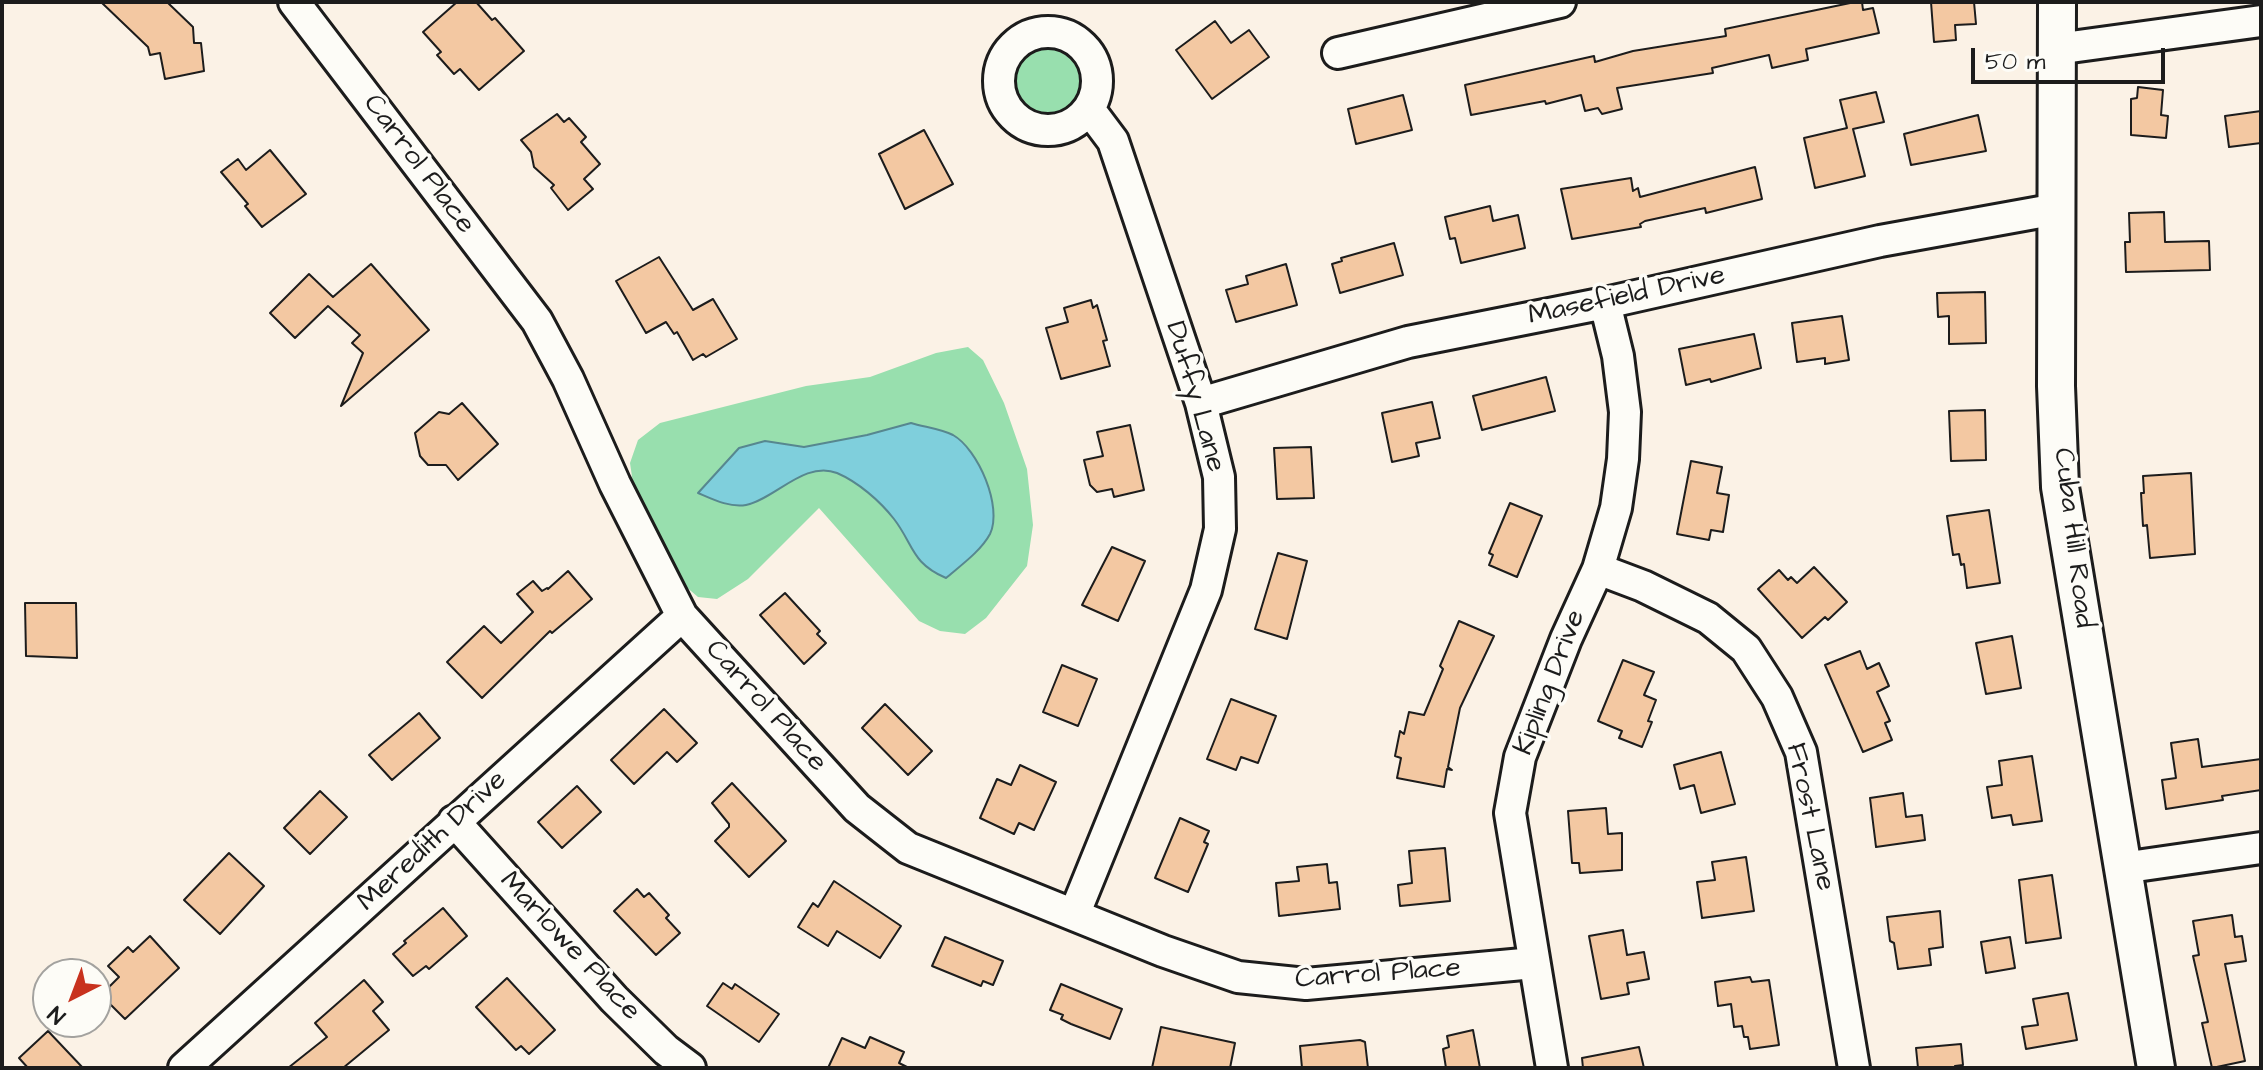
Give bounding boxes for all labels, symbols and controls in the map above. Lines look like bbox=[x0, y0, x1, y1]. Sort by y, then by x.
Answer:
scale bar bbox=[1975, 32, 2169, 82]
text: 50 m bbox=[1985, 45, 2045, 79]
street label: Carrol Place bbox=[355, 89, 481, 241]
street label: Masefield Drive bbox=[1526, 260, 1728, 334]
street label: Duffy Lane bbox=[1156, 318, 1232, 476]
street label: Cuba Hill Road bbox=[2044, 446, 2100, 630]
street label: Kipling Drive bbox=[1508, 606, 1594, 760]
street label: Carrol Place bbox=[697, 634, 833, 780]
street label: Frost Lane bbox=[1777, 740, 1841, 894]
street label: Meredith Drive bbox=[352, 764, 514, 920]
street label: Marlowe Place bbox=[491, 866, 647, 1028]
street label: Carrol Place bbox=[1294, 952, 1462, 998]
north arrow bbox=[32, 958, 112, 1038]
text: N bbox=[41, 999, 72, 1031]

